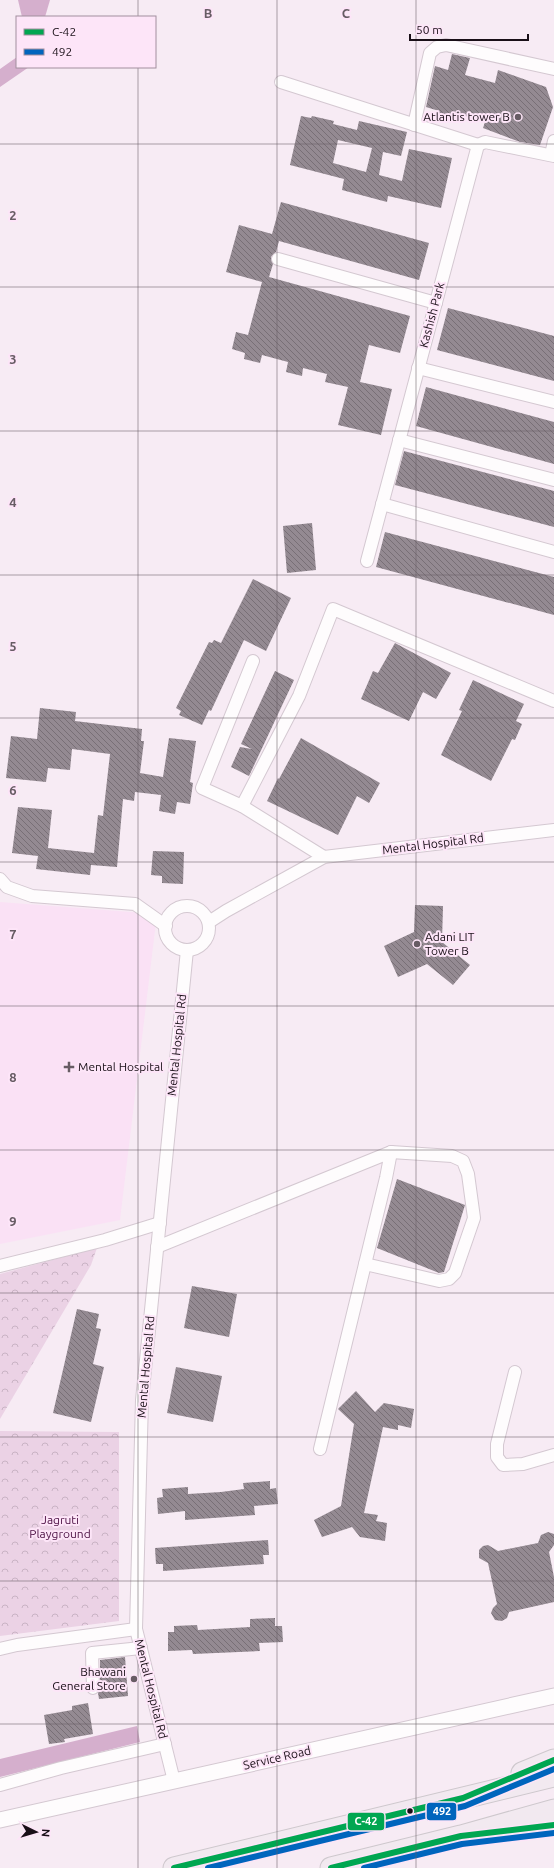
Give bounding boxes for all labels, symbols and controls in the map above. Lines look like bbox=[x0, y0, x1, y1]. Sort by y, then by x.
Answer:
text: B bbox=[204, 6, 213, 20]
text: C bbox=[342, 6, 351, 20]
legend bbox=[16, 16, 156, 68]
scale bar bbox=[410, 16, 528, 42]
text: 50 m bbox=[416, 23, 443, 36]
text: C-42 bbox=[52, 25, 76, 38]
text: 492 bbox=[52, 45, 72, 58]
place label: Atlantis tower B bbox=[423, 110, 510, 123]
marker: Atlantis tower B bbox=[513, 112, 523, 122]
text: 2 bbox=[9, 208, 17, 222]
street label: Kashish Park bbox=[417, 281, 446, 349]
text: 3 bbox=[9, 352, 17, 366]
text: 4 bbox=[9, 495, 17, 509]
text: 5 bbox=[9, 639, 17, 653]
text: 6 bbox=[9, 783, 17, 797]
street label: Mental Hospital Rd bbox=[381, 831, 485, 856]
text: 7 bbox=[9, 927, 17, 941]
place label: Adani LIT Tower B bbox=[425, 930, 475, 957]
marker: Adani LIT Tower B bbox=[412, 939, 422, 949]
street label: Mental Hospital Rd bbox=[165, 993, 188, 1097]
place label: Mental Hospital bbox=[78, 1060, 163, 1073]
marker: Mental Hospital bbox=[63, 1061, 75, 1073]
text: 8 bbox=[9, 1070, 17, 1084]
text: 9 bbox=[9, 1214, 17, 1228]
street label: Mental Hospital Rd bbox=[135, 1315, 156, 1419]
park label: Jagruti Playground bbox=[29, 1513, 91, 1540]
street label: Mental Hospital Rd bbox=[133, 1638, 170, 1740]
place label: Bhawani General Store bbox=[52, 1665, 126, 1692]
marker: Bhawani General Store bbox=[129, 1674, 139, 1684]
street label: Service Road bbox=[242, 1743, 312, 1772]
line badge: 492 bbox=[426, 1802, 457, 1821]
text: 492 bbox=[433, 1805, 451, 1817]
unlabelled marker bbox=[405, 1806, 415, 1816]
north arrow bbox=[16, 1812, 56, 1852]
line badge: C-42 bbox=[347, 1812, 385, 1831]
text: C-42 bbox=[355, 1815, 377, 1827]
text: N bbox=[40, 1828, 52, 1837]

